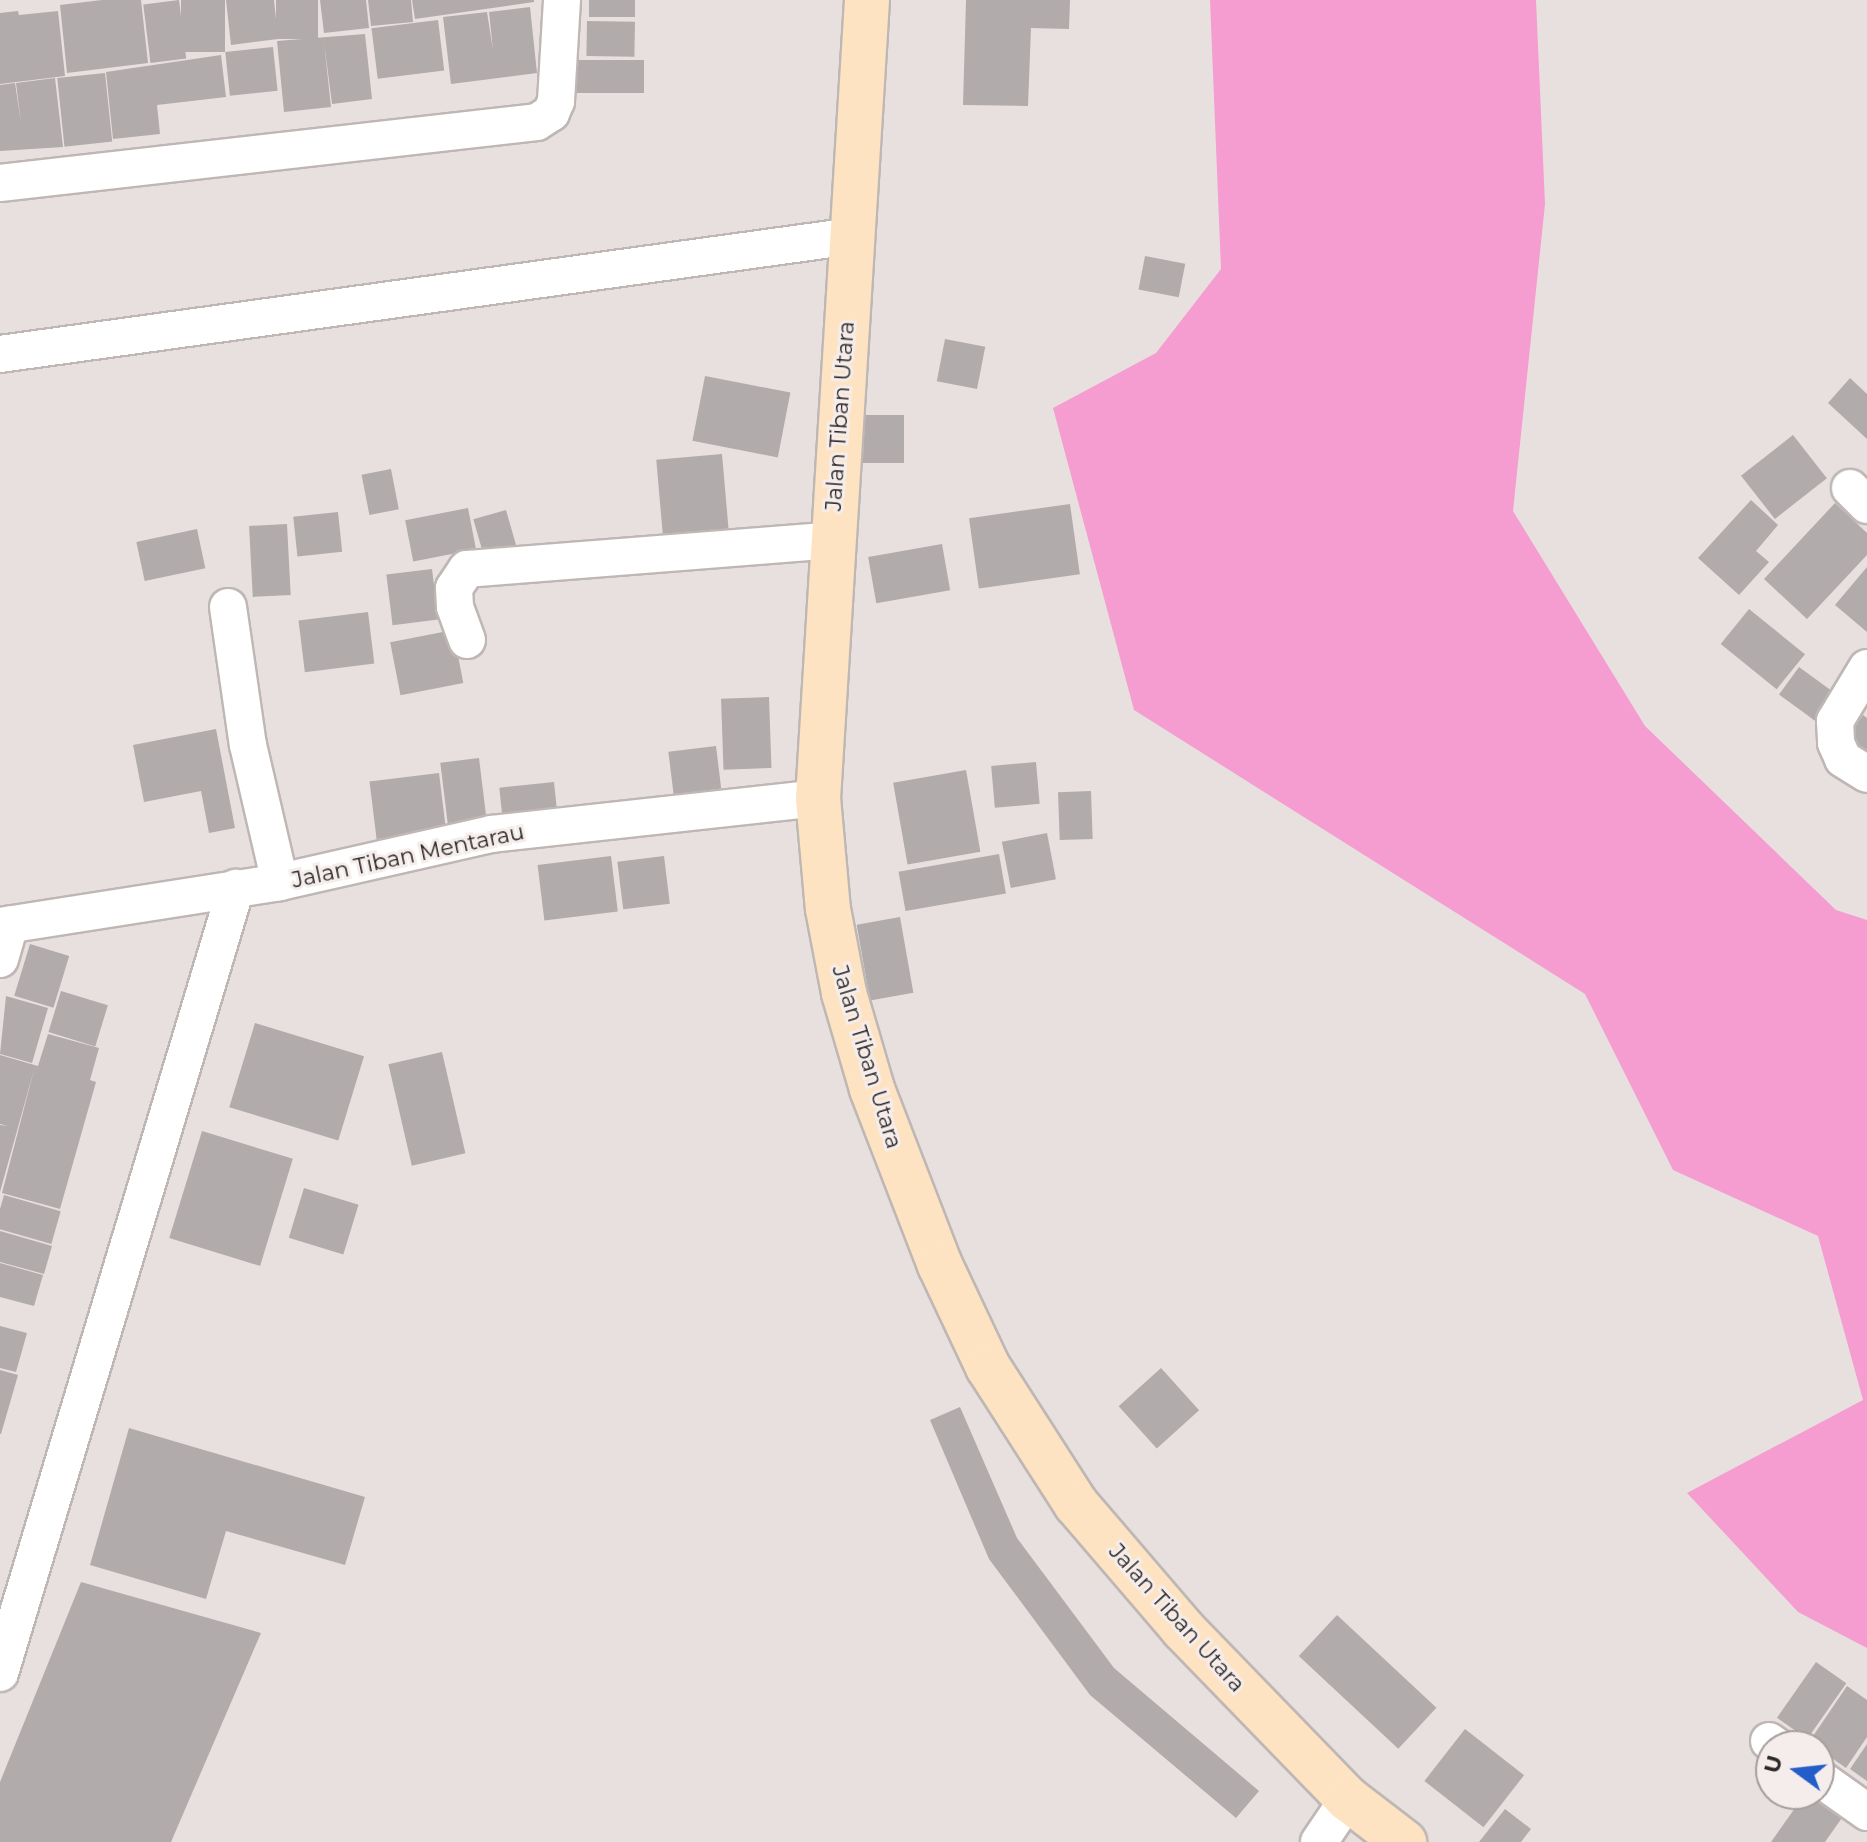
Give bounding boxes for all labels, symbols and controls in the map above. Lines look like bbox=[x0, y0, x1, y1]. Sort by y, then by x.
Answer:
street label: Jalan Tiban Utara bbox=[820, 320, 860, 512]
street label: Jalan Tiban Mentarau bbox=[289, 818, 527, 894]
street label: Jalan Tiban Utara bbox=[827, 962, 907, 1152]
street label: Jalan Tiban Utara bbox=[1104, 1538, 1250, 1698]
north arrow bbox=[1755, 1730, 1835, 1810]
text: U bbox=[1758, 1752, 1789, 1776]

